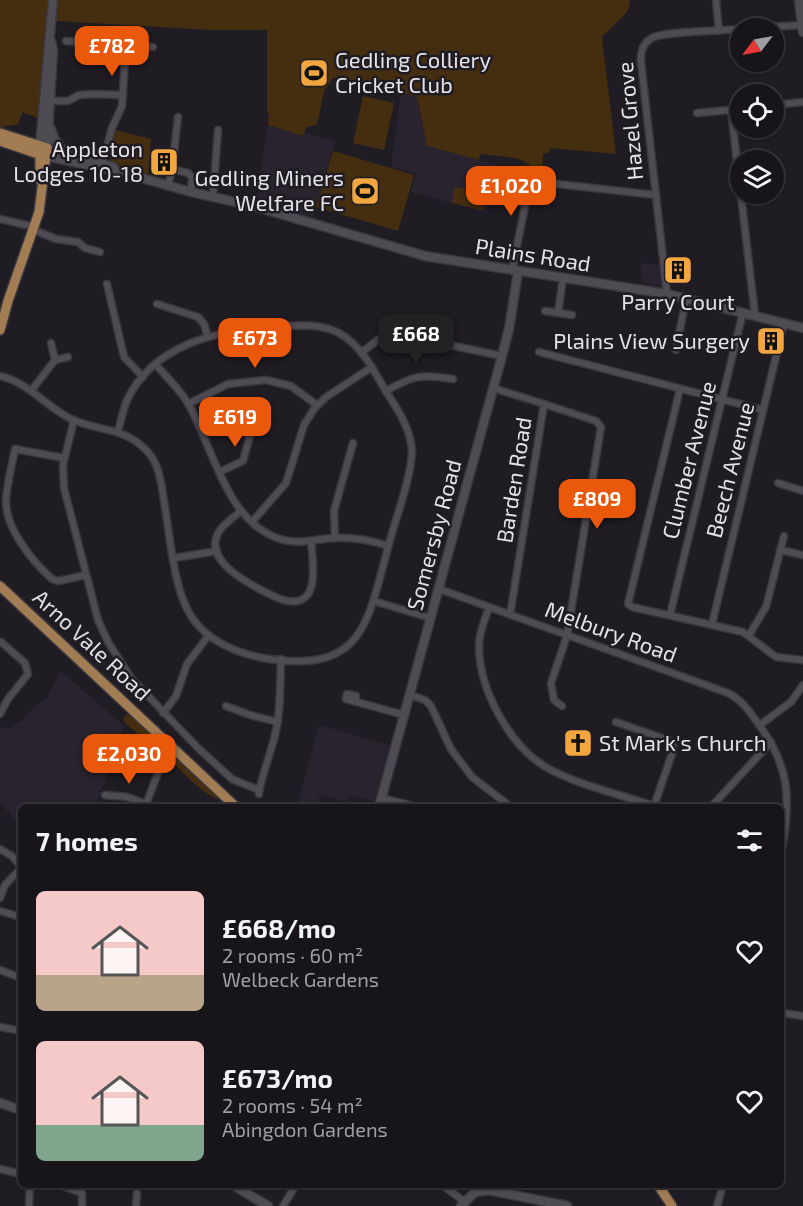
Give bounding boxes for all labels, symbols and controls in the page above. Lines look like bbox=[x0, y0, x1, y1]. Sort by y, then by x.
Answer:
north arrow bbox=[730, 18, 784, 72]
map controls bbox=[730, 18, 784, 204]
pin: £782 bbox=[76, 26, 148, 77]
text: £782 bbox=[89, 33, 135, 57]
place label: Gedling Colliery Cricket Club bbox=[335, 46, 491, 97]
sports icon: Gedling Colliery Cricket Club bbox=[298, 57, 330, 89]
street label: Hazel Grove bbox=[611, 61, 647, 181]
button: locate bbox=[730, 84, 784, 138]
place label: Appleton Lodges 10-18 bbox=[13, 135, 143, 186]
building icon: Appleton Lodges 10-18 bbox=[148, 146, 180, 178]
button: layers bbox=[730, 150, 784, 204]
place label: Gedling Miners Welfare FC bbox=[194, 164, 344, 215]
pin: £1,020 bbox=[462, 166, 560, 217]
text: £1,020 bbox=[480, 173, 542, 197]
sports icon: Gedling Miners Welfare FC bbox=[349, 175, 381, 207]
street label: Plains Road bbox=[474, 232, 593, 276]
building icon: Parry Court bbox=[662, 254, 694, 286]
place label: Parry Court bbox=[621, 288, 735, 314]
pin: £668 bbox=[380, 314, 452, 365]
pin: £673 bbox=[219, 318, 291, 369]
text: £668 bbox=[392, 321, 440, 345]
text: £673 bbox=[232, 325, 278, 349]
building icon: Plains View Surgery bbox=[755, 325, 787, 357]
place label: Plains View Surgery bbox=[553, 327, 750, 353]
street label: Clumber Avenue bbox=[656, 378, 720, 541]
pin: £619 bbox=[199, 397, 271, 448]
street label: Beech Avenue bbox=[700, 399, 758, 540]
text: £619 bbox=[213, 404, 257, 428]
street label: Barden Road bbox=[490, 415, 536, 545]
street label: Somersby Road bbox=[400, 456, 466, 613]
pin: £809 bbox=[561, 479, 633, 530]
text: £809 bbox=[573, 486, 621, 510]
street label: Arno Vale Road bbox=[29, 583, 157, 705]
street label: Melbury Road bbox=[542, 595, 681, 667]
church icon: St Mark's Church bbox=[562, 727, 594, 759]
place label: St Mark's Church bbox=[599, 729, 767, 755]
pin: £2,030 bbox=[80, 734, 178, 785]
text: £2,030 bbox=[97, 741, 161, 765]
icon: filters bbox=[733, 824, 766, 857]
text: 7 homes bbox=[36, 825, 138, 856]
text: £668/mo bbox=[222, 912, 336, 943]
icon: home bbox=[84, 915, 156, 987]
icon: heart bbox=[733, 935, 766, 968]
text: 2 rooms · 60 m² bbox=[222, 943, 363, 967]
text: Welbeck Gardens bbox=[222, 967, 379, 991]
text: £673/mo bbox=[222, 1062, 333, 1093]
icon: home bbox=[84, 1065, 156, 1137]
icon: heart bbox=[733, 1085, 766, 1118]
text: 2 rooms · 54 m² bbox=[222, 1093, 363, 1117]
text: Abingdon Gardens bbox=[222, 1117, 388, 1141]

